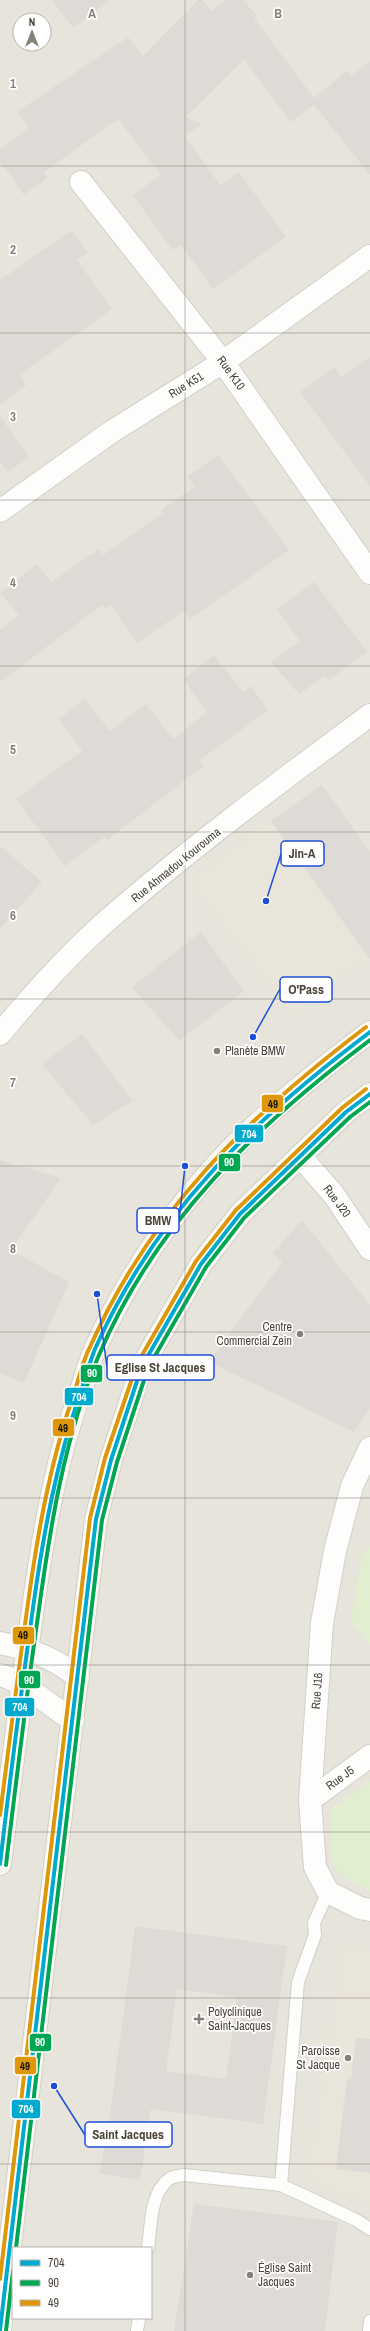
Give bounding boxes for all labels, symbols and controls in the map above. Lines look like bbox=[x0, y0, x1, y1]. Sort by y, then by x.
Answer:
text: A bbox=[88, 5, 96, 22]
text: B bbox=[274, 5, 282, 22]
north arrow bbox=[12, 12, 52, 52]
text: N bbox=[29, 15, 35, 29]
text: 1 bbox=[10, 75, 16, 92]
text: 2 bbox=[10, 241, 16, 258]
street label: Rue K10 bbox=[213, 353, 249, 393]
street label: Rue K51 bbox=[166, 368, 207, 402]
text: 3 bbox=[10, 408, 16, 425]
text: 4 bbox=[10, 574, 16, 591]
text: 5 bbox=[10, 741, 16, 758]
street label: Rue Ahmadou Kourouma bbox=[128, 824, 224, 906]
callout: Jin-A bbox=[281, 841, 324, 866]
text: Jin-A bbox=[289, 845, 316, 862]
text: 6 bbox=[10, 907, 16, 924]
callout: O'Pass bbox=[280, 977, 332, 1002]
text: O'Pass bbox=[288, 981, 324, 998]
place label: Planète BMW bbox=[225, 1043, 286, 1059]
marker: Planète BMW bbox=[212, 1046, 222, 1056]
text: 7 bbox=[10, 1074, 16, 1091]
line badge: 49 bbox=[261, 1094, 284, 1113]
text: 49 bbox=[268, 1097, 278, 1111]
line badge: 704 bbox=[234, 1124, 264, 1143]
text: 704 bbox=[241, 1127, 257, 1141]
line badge: 90 bbox=[218, 1153, 241, 1172]
text: 90 bbox=[224, 1155, 234, 1169]
street label: Rue J20 bbox=[320, 1182, 354, 1220]
callout: BMW bbox=[137, 1208, 179, 1233]
text: BMW bbox=[145, 1212, 172, 1229]
text: 8 bbox=[10, 1240, 16, 1257]
place label: Centre Commercial Zein bbox=[217, 1319, 292, 1349]
marker: Centre Commercial Zein bbox=[295, 1329, 305, 1339]
callout: Eglise St Jacques bbox=[107, 1355, 214, 1380]
text: Eglise St Jacques bbox=[115, 1359, 205, 1376]
line badge: 90 bbox=[80, 1364, 103, 1383]
text: 90 bbox=[87, 1366, 97, 1380]
line badge: 704 bbox=[64, 1387, 94, 1406]
text: 704 bbox=[71, 1390, 87, 1404]
text: 9 bbox=[10, 1407, 16, 1424]
line badge: 49 bbox=[52, 1418, 75, 1437]
text: 49 bbox=[58, 1421, 68, 1435]
line badge: 49 bbox=[12, 1626, 35, 1645]
text: 49 bbox=[18, 1628, 28, 1642]
line badge: 90 bbox=[18, 1670, 41, 1689]
street label: Rue J16 bbox=[308, 1672, 326, 1710]
text: 90 bbox=[24, 1673, 34, 1687]
line badge: 704 bbox=[4, 1697, 35, 1717]
text: 704 bbox=[12, 1700, 28, 1714]
street label: Rue J5 bbox=[323, 1762, 358, 1794]
place label: Polyclinique Saint-Jacques bbox=[208, 2004, 271, 2034]
marker: Polyclinique Saint-Jacques bbox=[193, 2013, 205, 2025]
line badge: 90 bbox=[29, 2033, 52, 2052]
text: 90 bbox=[35, 2035, 45, 2049]
place label: Paroisse St Jacque bbox=[296, 2043, 340, 2073]
marker: Paroisse St Jacque bbox=[343, 2053, 353, 2063]
line badge: 49 bbox=[14, 2056, 37, 2075]
text: 49 bbox=[20, 2059, 30, 2073]
line badge: 704 bbox=[11, 2099, 41, 2119]
text: 704 bbox=[18, 2102, 34, 2116]
callout: Saint Jacques bbox=[85, 2122, 172, 2147]
text: Saint Jacques bbox=[92, 2126, 164, 2143]
legend bbox=[12, 2247, 152, 2319]
text: 704 bbox=[48, 2255, 65, 2271]
place label: Église Saint Jacques bbox=[258, 2260, 311, 2290]
marker: Église Saint Jacques bbox=[245, 2270, 255, 2280]
text: 90 bbox=[48, 2275, 59, 2291]
text: 49 bbox=[48, 2295, 59, 2311]

